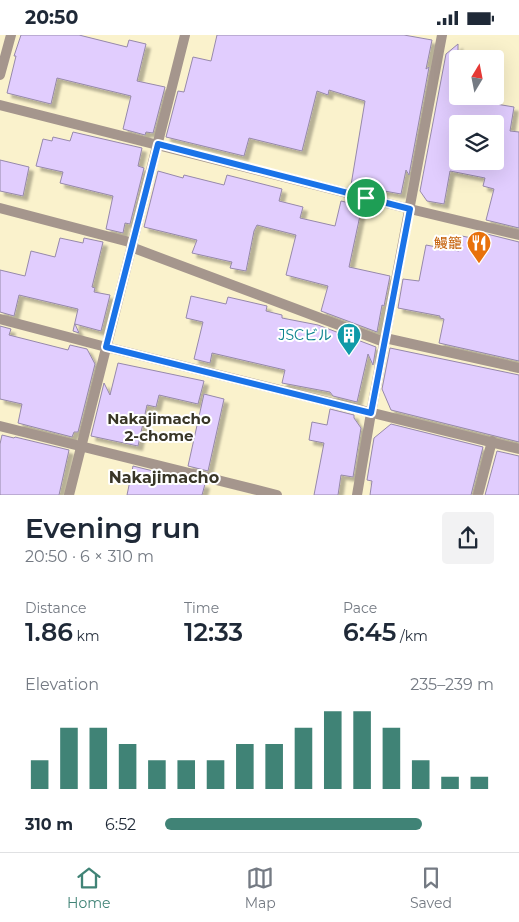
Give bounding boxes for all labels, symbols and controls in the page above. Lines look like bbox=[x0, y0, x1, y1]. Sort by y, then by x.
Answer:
text: 20:50 bbox=[25, 6, 78, 29]
north arrow bbox=[449, 50, 504, 105]
map controls bbox=[449, 50, 504, 170]
button: layers bbox=[449, 115, 504, 170]
pin bbox=[345, 177, 387, 219]
icon: arrive bbox=[352, 184, 380, 212]
restaurant icon: 鰻籠 bbox=[466, 230, 492, 264]
place label: 鰻籠 bbox=[434, 234, 462, 252]
building icon: JSCビル bbox=[336, 322, 362, 356]
place label: JSCビル bbox=[277, 326, 332, 344]
district label: Nakajimacho 2-chome bbox=[107, 409, 211, 445]
district label: Nakajimacho bbox=[109, 468, 219, 487]
text: Evening run bbox=[25, 511, 200, 545]
button: share bbox=[442, 512, 494, 564]
text: 20:50 · 6 × 310 m bbox=[25, 547, 154, 566]
text: Distance bbox=[25, 599, 87, 617]
text: Time bbox=[184, 599, 219, 617]
text: Pace bbox=[343, 599, 377, 617]
text: 1.86 bbox=[25, 617, 73, 647]
text: 12:33 bbox=[184, 617, 243, 647]
text: 6:45 bbox=[343, 617, 396, 647]
text: km bbox=[73, 627, 100, 645]
text: /km bbox=[396, 627, 428, 645]
text: Elevation bbox=[25, 675, 99, 694]
text: 235–239 m bbox=[410, 675, 494, 694]
text: 310 m bbox=[25, 815, 73, 834]
text: 6:52 bbox=[105, 815, 136, 834]
tab: Home bbox=[67, 864, 111, 912]
tab: Map bbox=[245, 864, 276, 912]
tab: Saved bbox=[410, 864, 452, 912]

